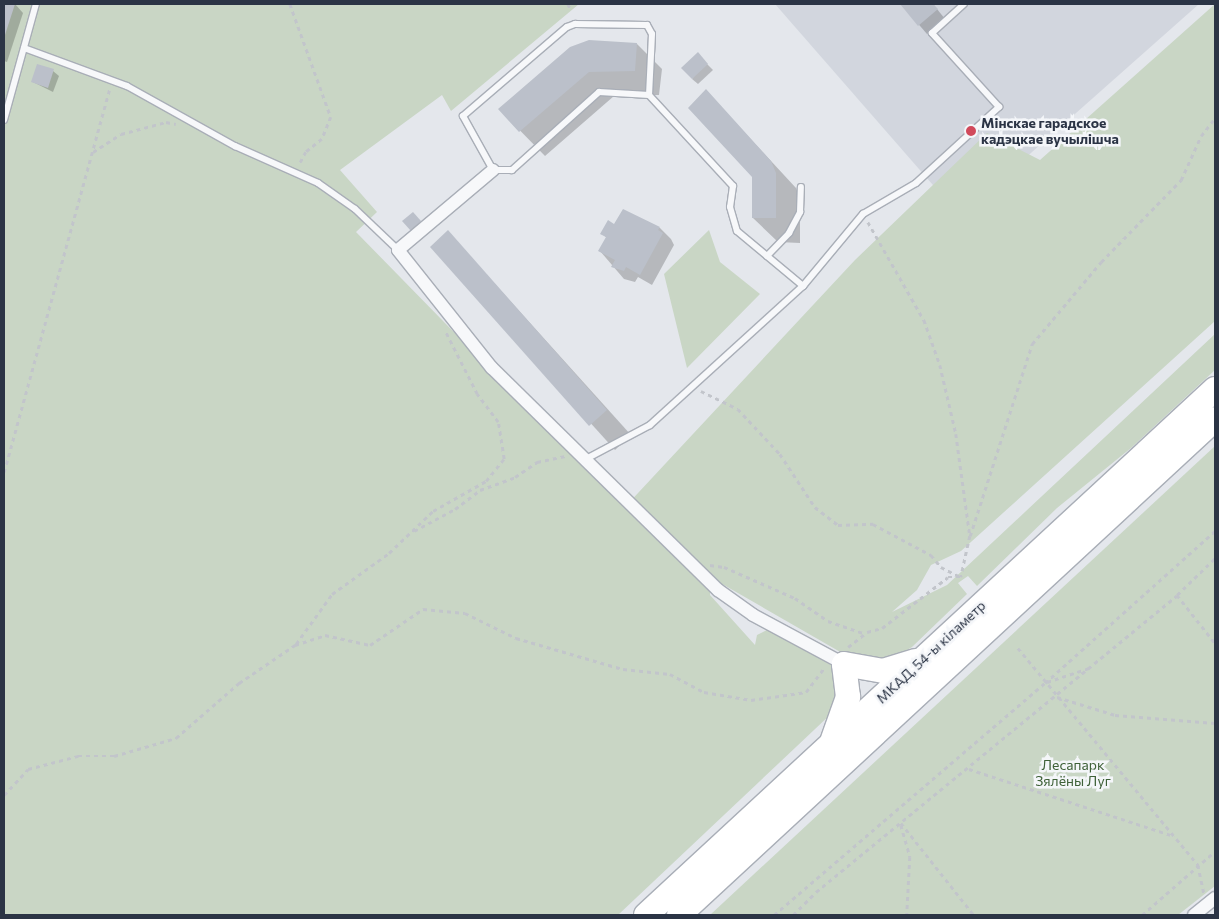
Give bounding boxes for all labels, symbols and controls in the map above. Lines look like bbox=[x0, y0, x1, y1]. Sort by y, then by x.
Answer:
place label: Мінскае гарадское кадэцкае вучылішча bbox=[981, 115, 1119, 148]
marker: Мінскае гарадское кадэцкае вучылішча bbox=[965, 125, 977, 137]
street label: МКАД, 54-ы кіламетр bbox=[873, 597, 989, 707]
park label: Лесапарк Зялёны Луг bbox=[1035, 757, 1111, 790]

